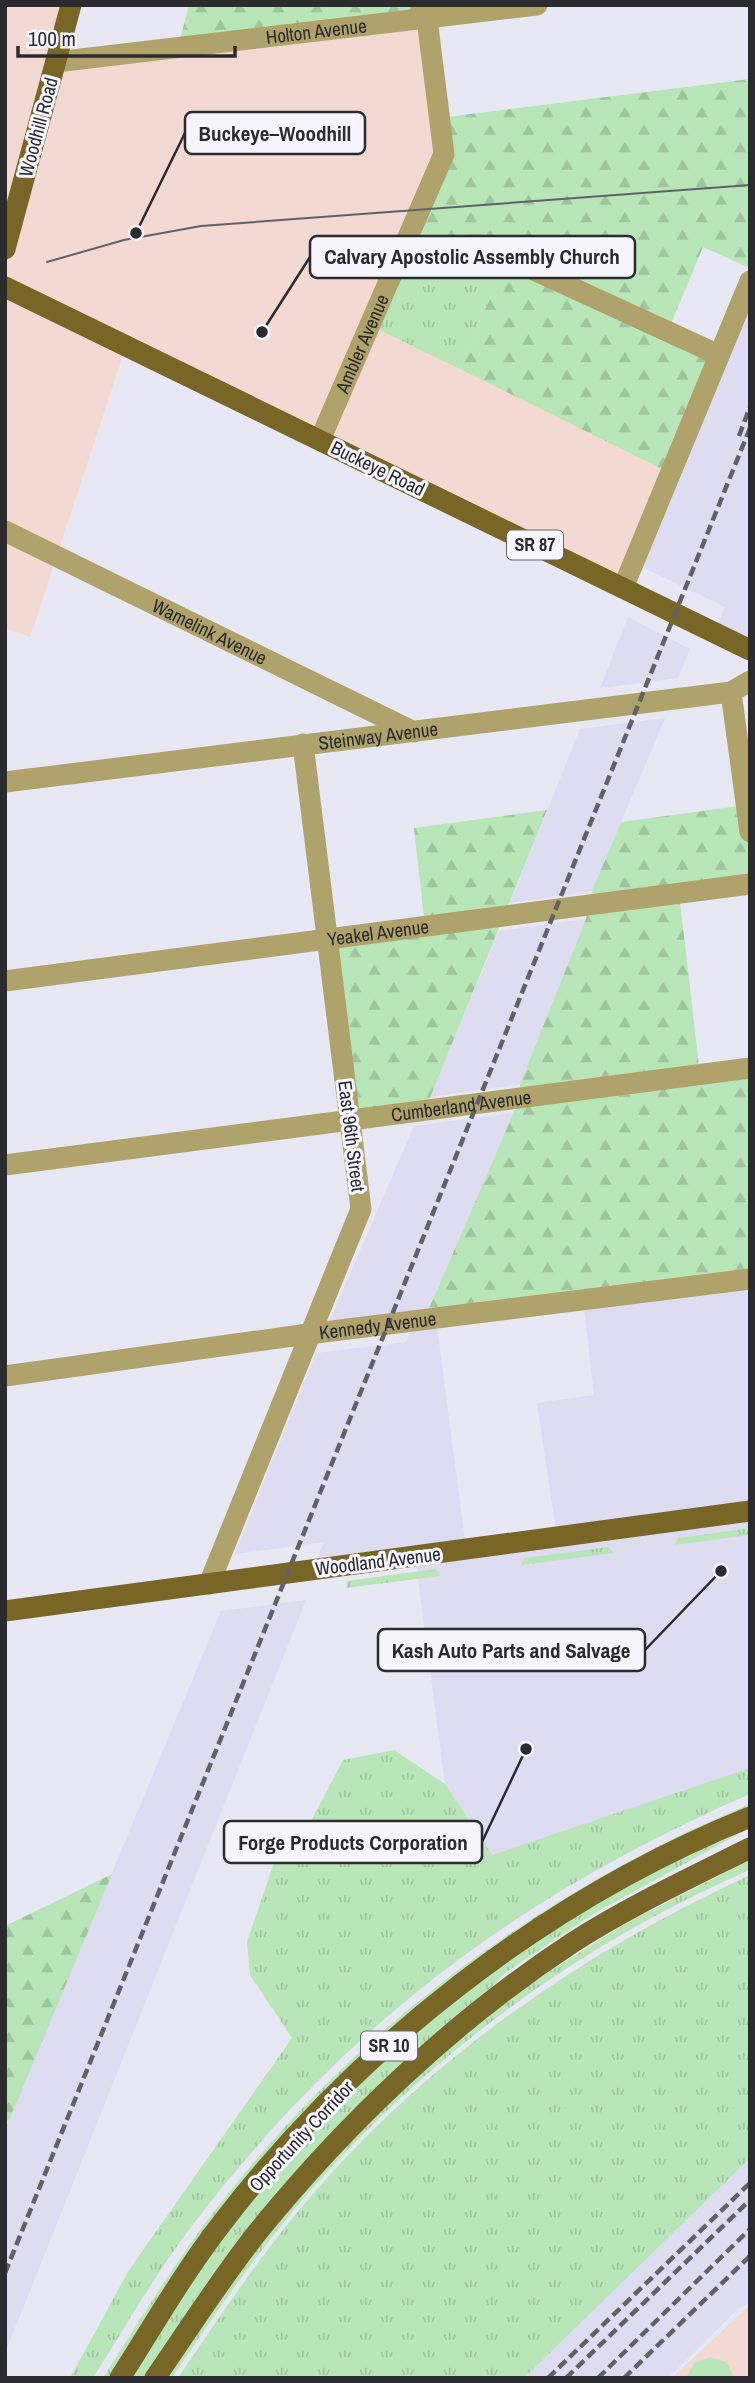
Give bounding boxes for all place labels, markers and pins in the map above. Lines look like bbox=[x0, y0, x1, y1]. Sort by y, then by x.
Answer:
callout: Buckeye–Woodhill bbox=[185, 112, 365, 154]
callout: Calvary Apostolic Assembly Church bbox=[310, 236, 635, 278]
callout: Kash Auto Parts and Salvage bbox=[378, 1629, 645, 1671]
callout: Forge Products Corporation bbox=[224, 1821, 482, 1863]

